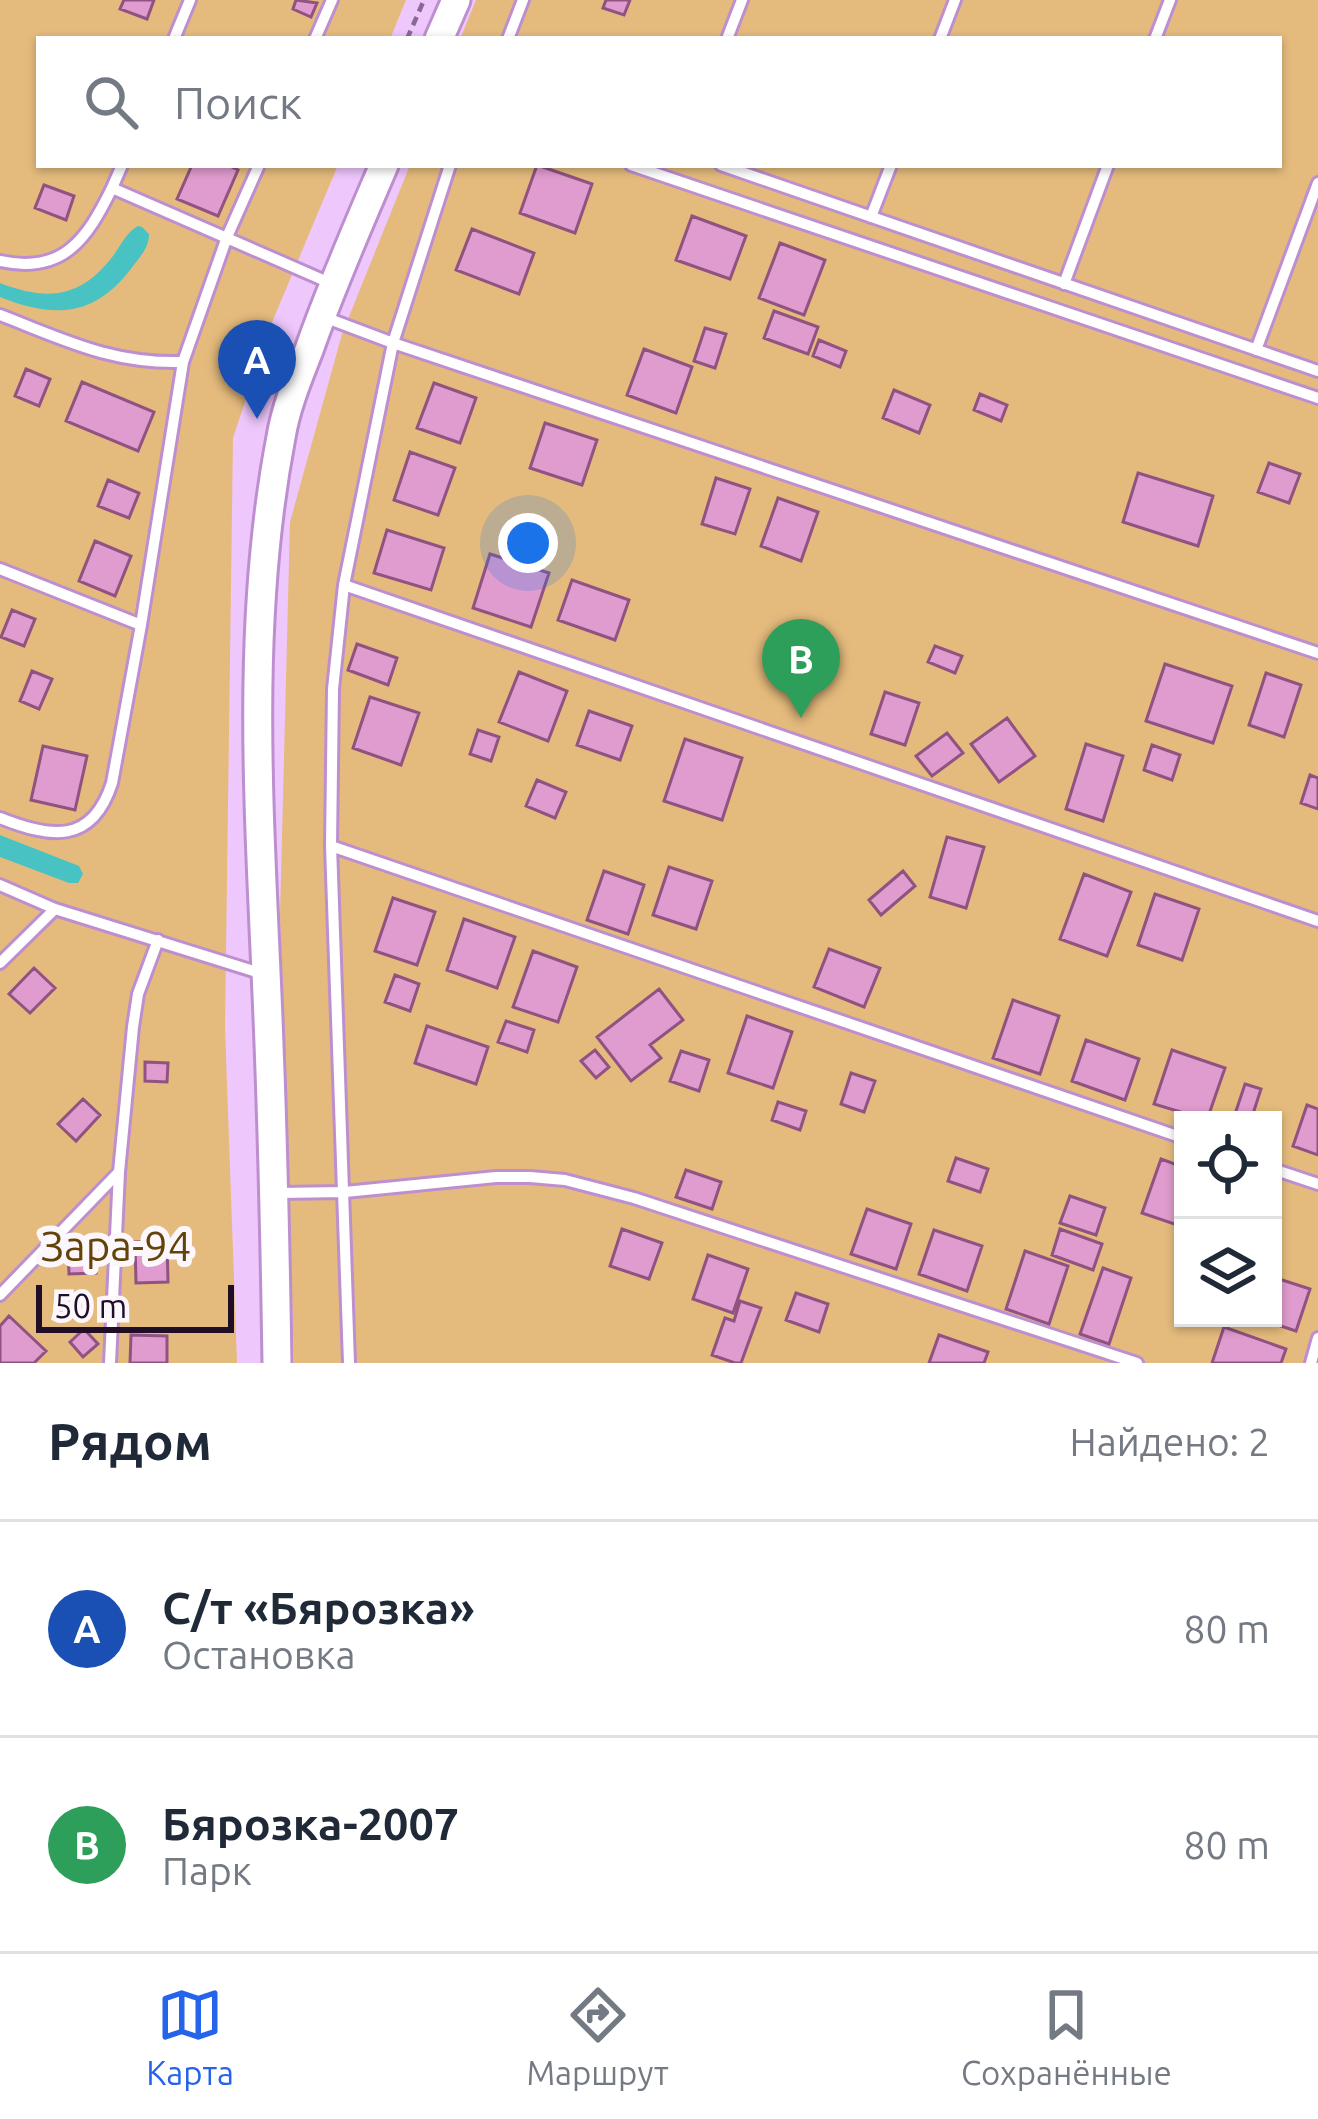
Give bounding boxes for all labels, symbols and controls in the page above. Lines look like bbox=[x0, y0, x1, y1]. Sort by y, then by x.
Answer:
search box bbox=[36, 36, 1282, 168]
icon: search bbox=[78, 69, 144, 135]
text: Поиск bbox=[174, 77, 302, 128]
pin: A bbox=[218, 320, 296, 419]
your location bbox=[498, 513, 558, 573]
pin: B bbox=[762, 619, 840, 718]
map controls bbox=[1174, 1111, 1282, 1327]
button: locate bbox=[1174, 1111, 1282, 1219]
button: layers bbox=[1174, 1219, 1282, 1327]
park label: Зара-94 bbox=[41, 1222, 191, 1269]
scale bar bbox=[36, 1279, 234, 1332]
text: 50 m bbox=[54, 1287, 127, 1324]
text: Рядом bbox=[48, 1412, 212, 1470]
text: Найдено: 2 bbox=[1070, 1420, 1270, 1463]
text: С/т «Бярозка» bbox=[162, 1582, 475, 1633]
text: A bbox=[73, 1607, 101, 1650]
text: 80 m bbox=[1183, 1607, 1270, 1650]
text: Остановка bbox=[162, 1633, 355, 1676]
text: Бярозка-2007 bbox=[162, 1798, 459, 1849]
text: B bbox=[74, 1823, 100, 1866]
text: 80 m bbox=[1183, 1823, 1270, 1866]
text: Парк bbox=[162, 1849, 252, 1892]
tab: Карта bbox=[146, 1982, 234, 2091]
tab: Маршрут bbox=[526, 1982, 669, 2091]
tab: Сохранённые bbox=[961, 1982, 1172, 2091]

